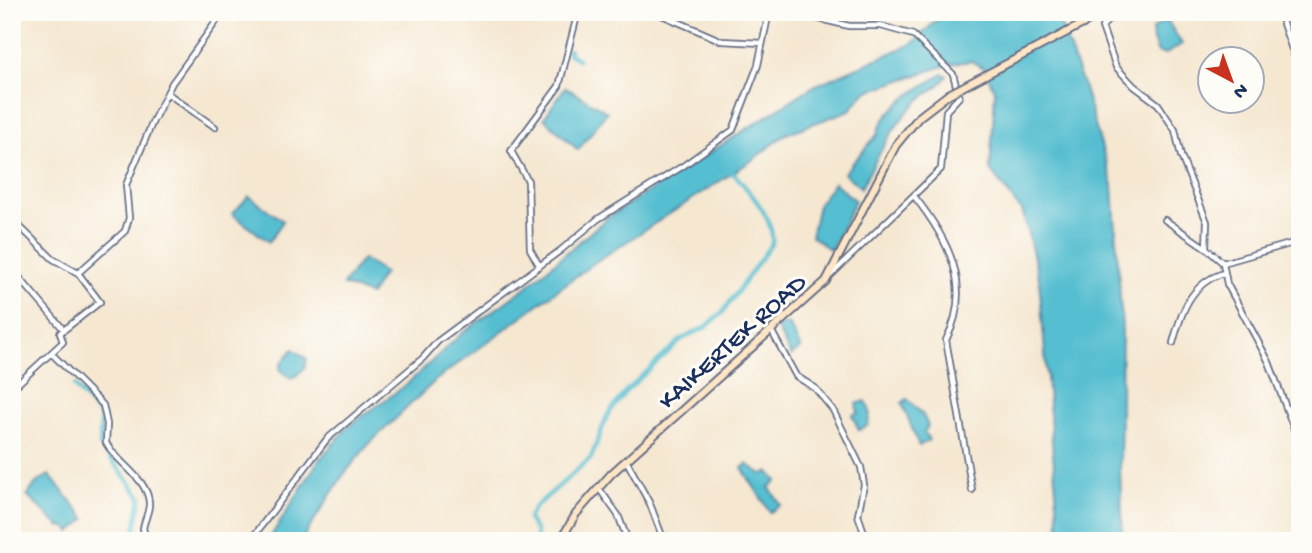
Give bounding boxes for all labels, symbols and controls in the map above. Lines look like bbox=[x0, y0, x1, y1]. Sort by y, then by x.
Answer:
north arrow bbox=[1196, 46, 1266, 116]
text: N bbox=[1228, 77, 1252, 103]
street label: KAIKERTEK ROAD bbox=[654, 269, 814, 418]

